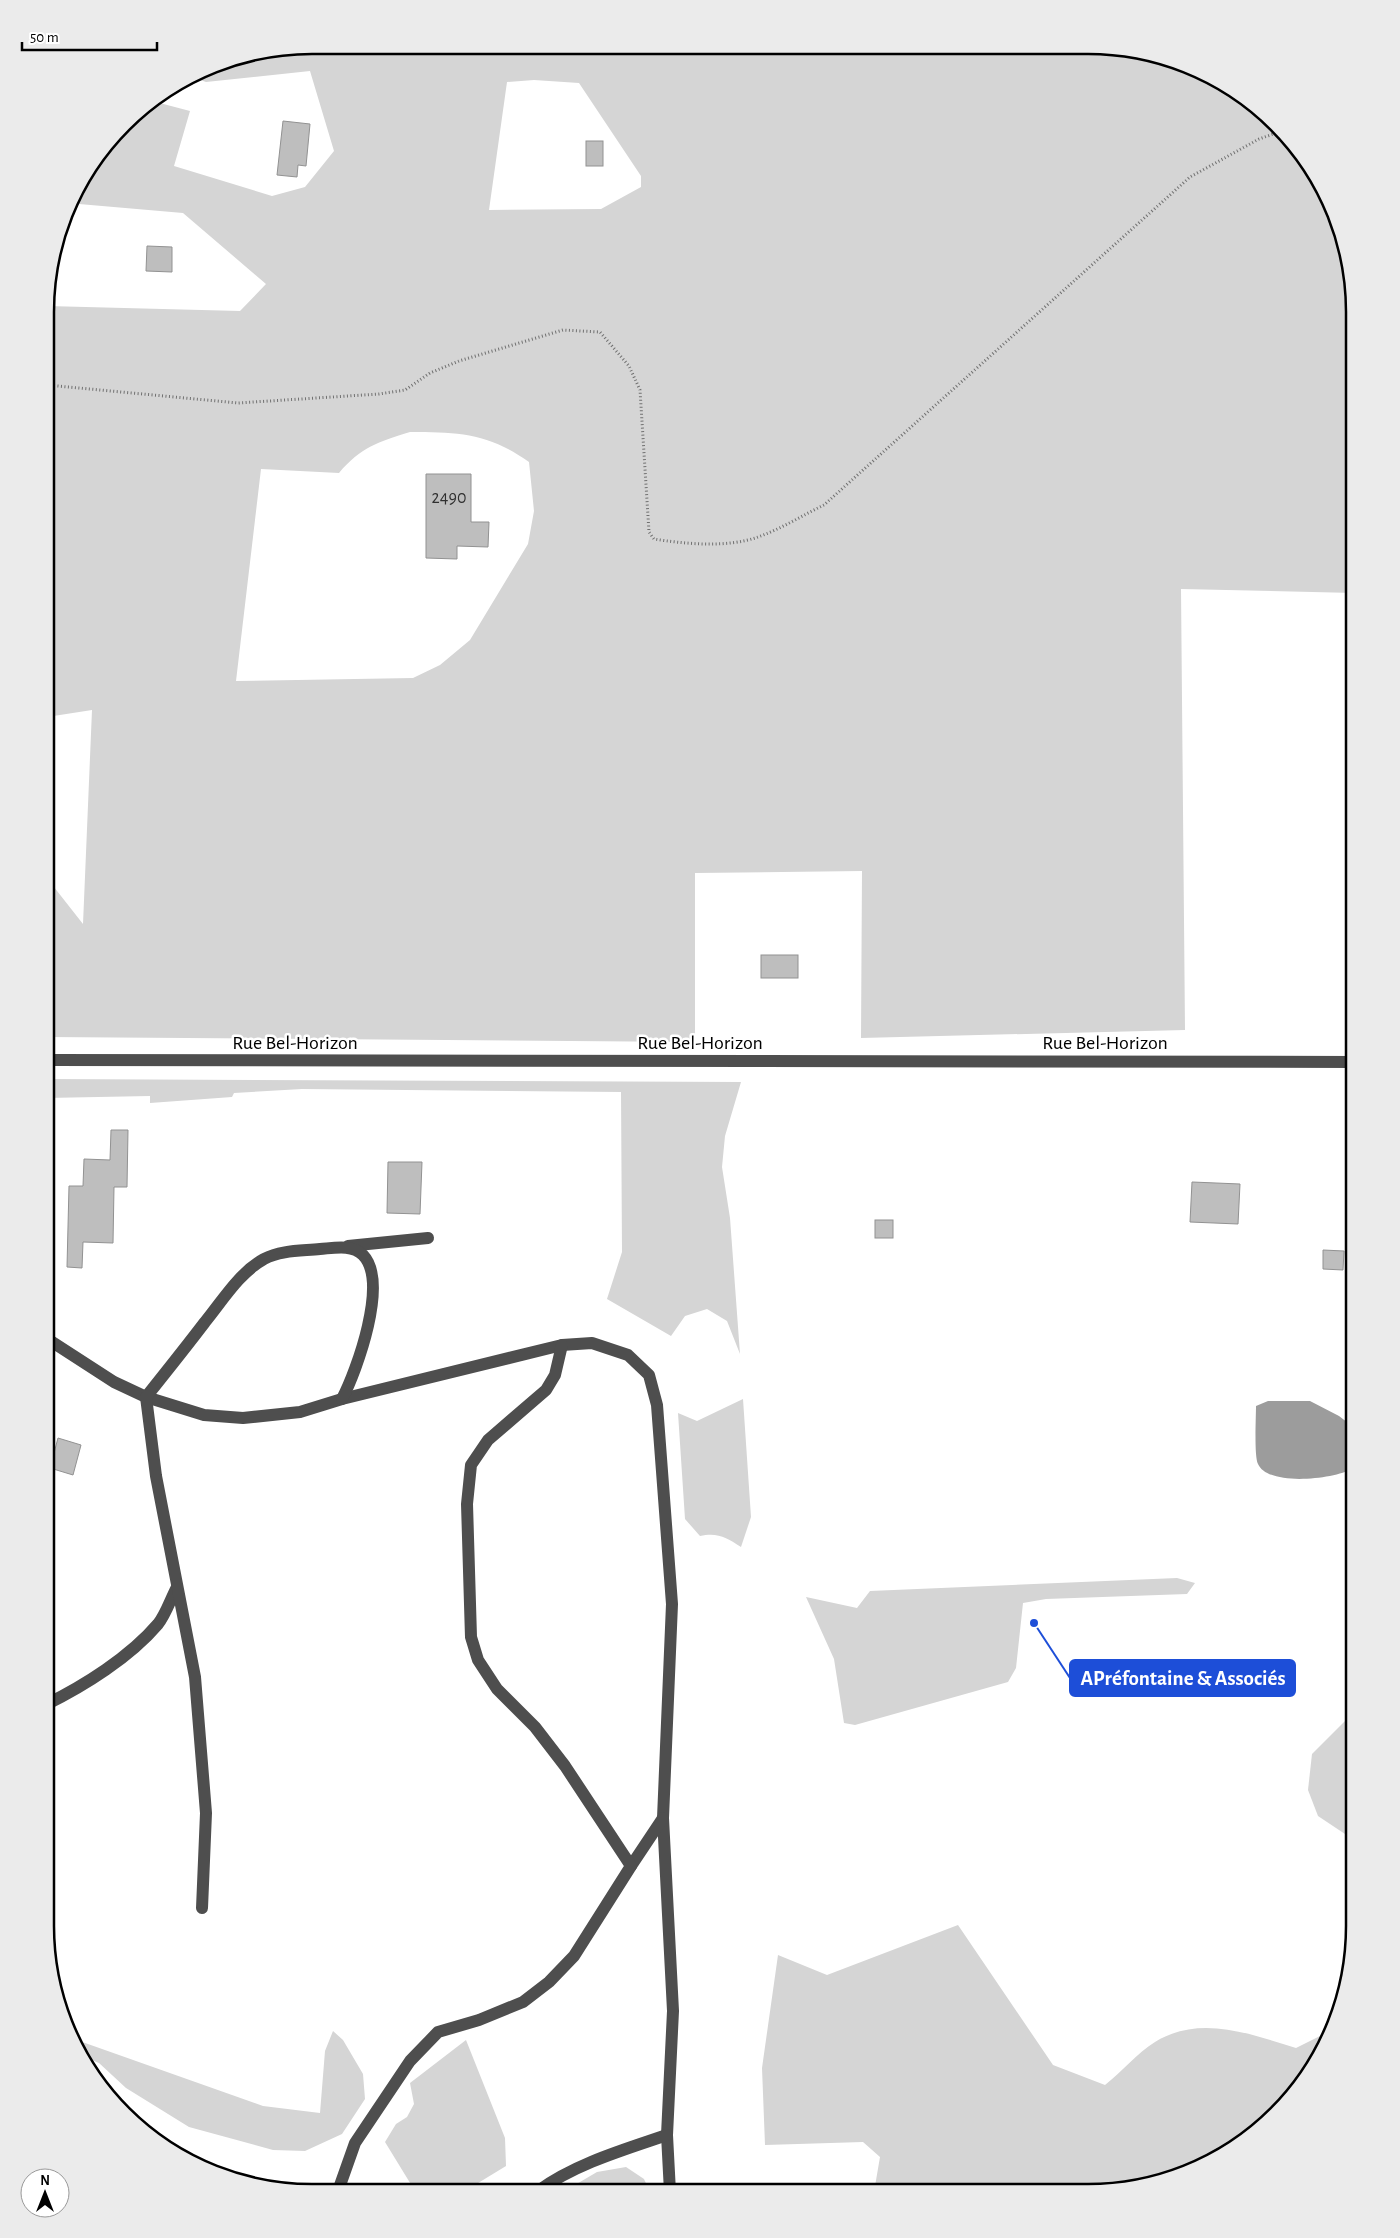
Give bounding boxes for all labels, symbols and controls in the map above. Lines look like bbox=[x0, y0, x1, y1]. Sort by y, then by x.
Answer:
scale bar bbox=[22, 20, 158, 52]
text: 50 m bbox=[30, 30, 59, 45]
house number: 2490 bbox=[432, 489, 466, 507]
street label: Rue Bel-Horizon bbox=[232, 1033, 358, 1053]
street label: Rue Bel-Horizon bbox=[637, 1033, 763, 1053]
street label: Rue Bel-Horizon bbox=[1042, 1033, 1168, 1053]
callout: APréfontaine & Associés bbox=[1070, 1660, 1295, 1696]
text: APréfontaine & Associés bbox=[1081, 1668, 1285, 1689]
north arrow bbox=[20, 2168, 70, 2218]
text: N bbox=[40, 2174, 50, 2188]

